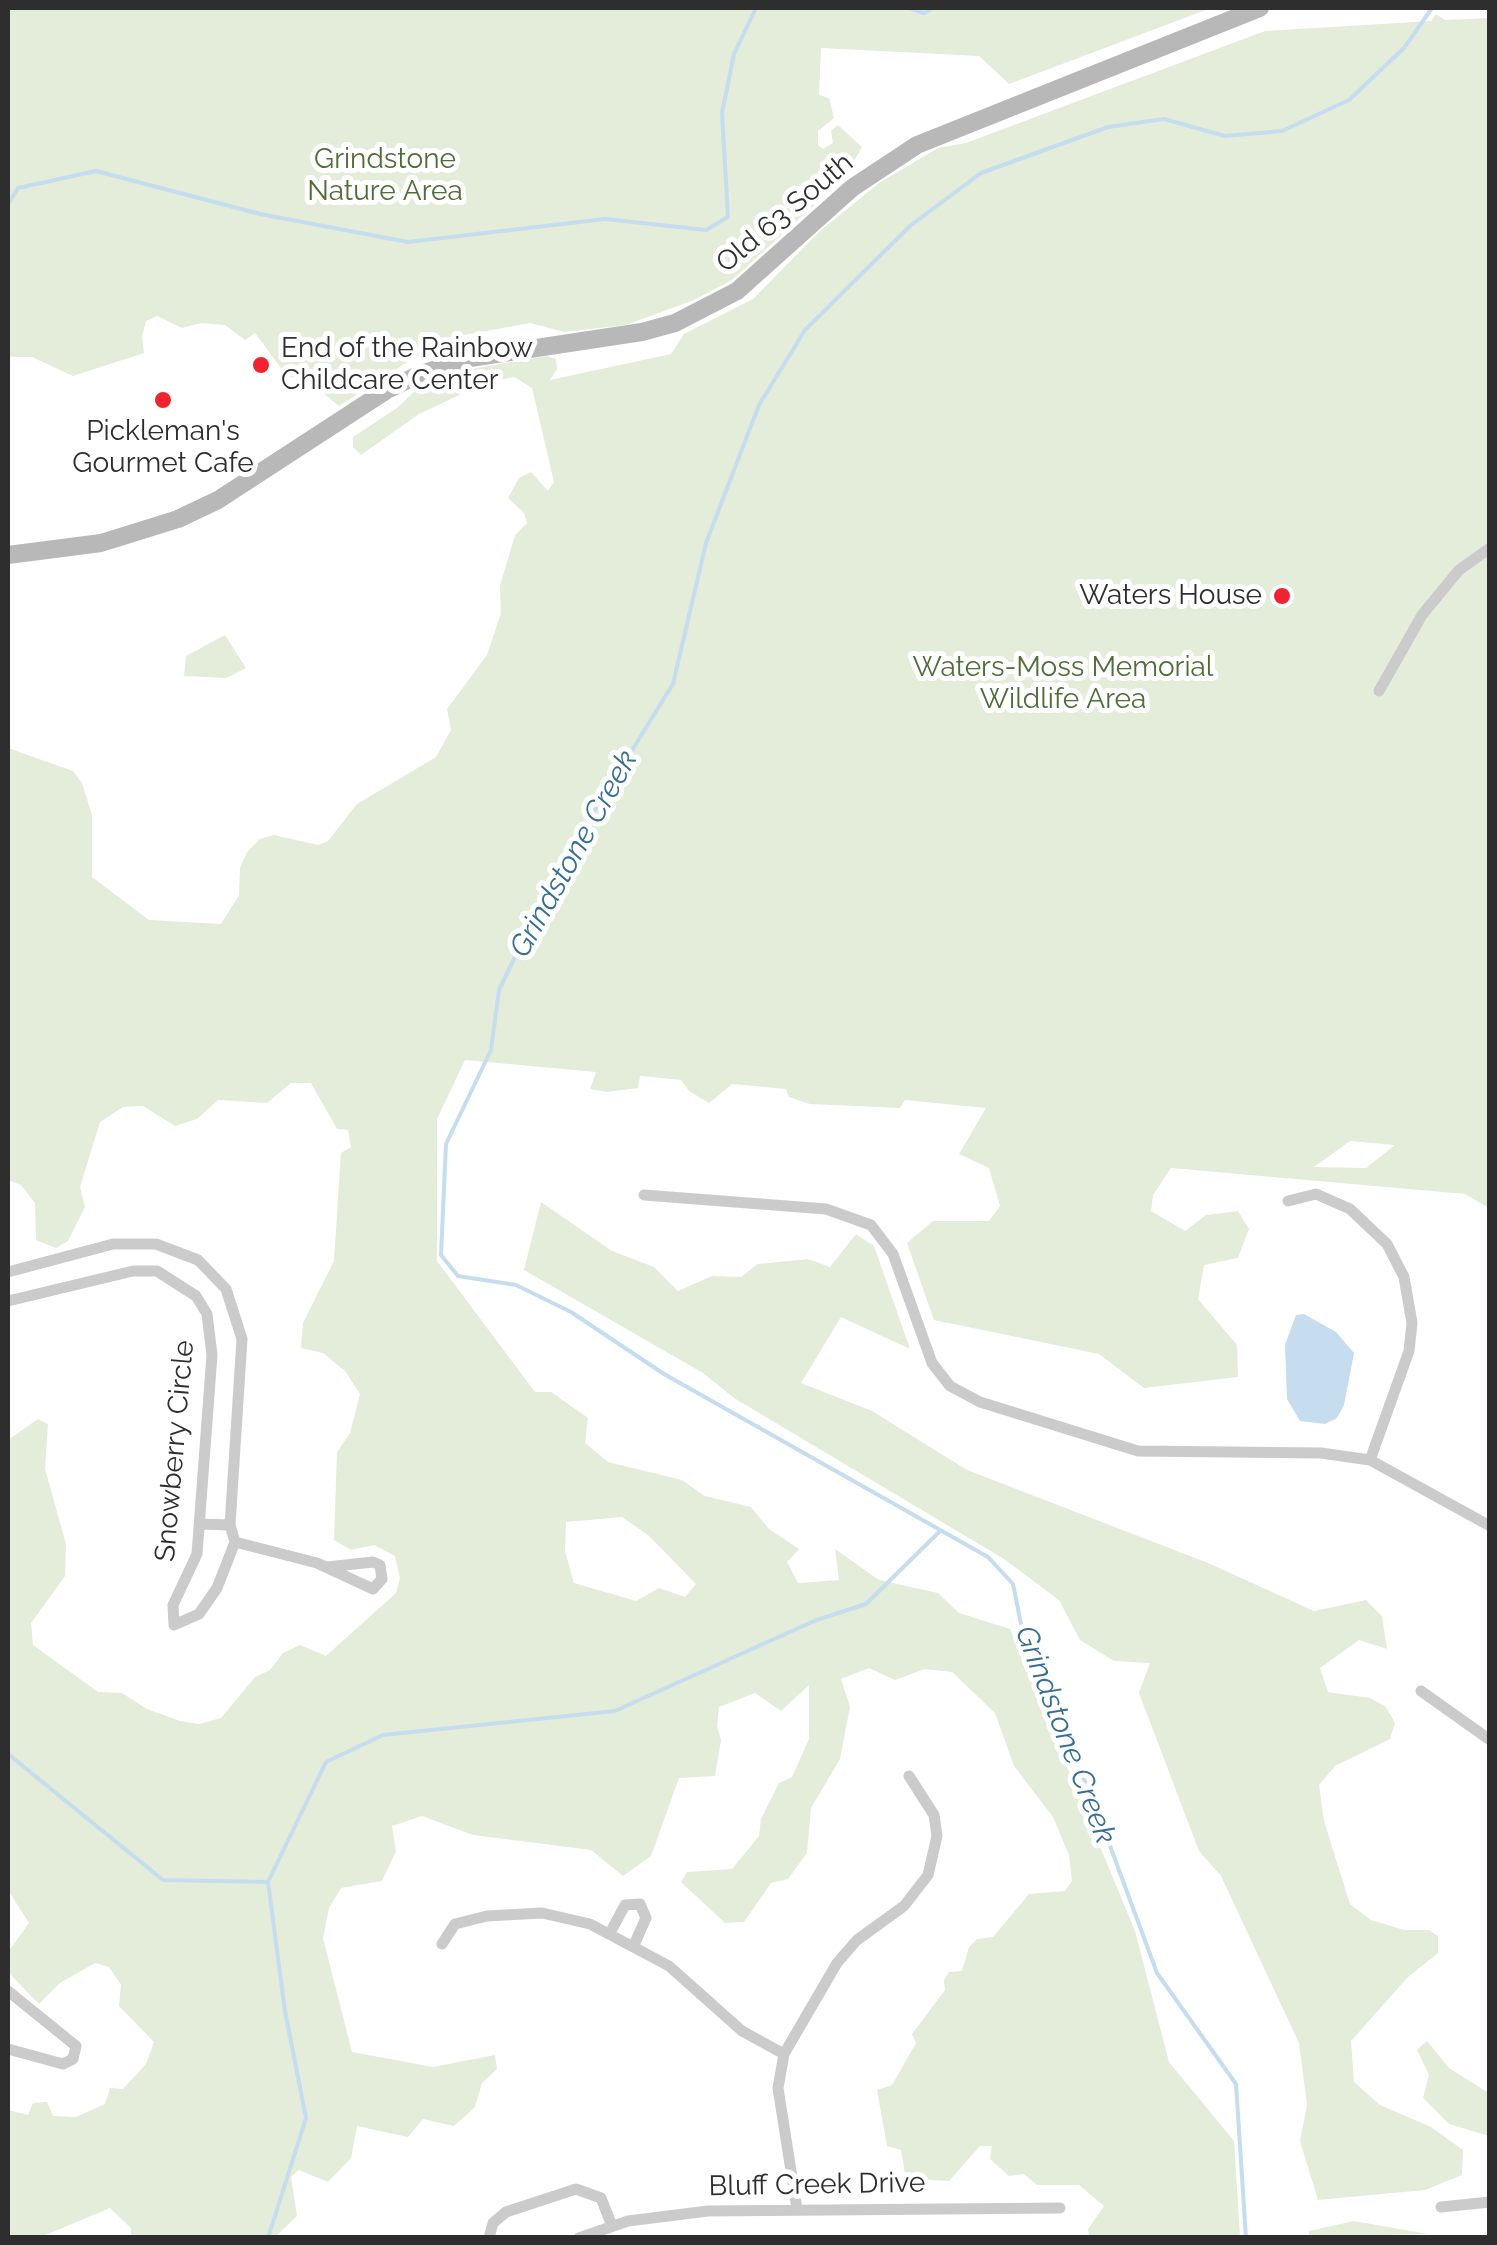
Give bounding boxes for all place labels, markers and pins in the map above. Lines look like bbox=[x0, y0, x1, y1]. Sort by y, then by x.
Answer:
place label: End of the Rainbow Childcare Center bbox=[281, 332, 533, 398]
marker: End of the Rainbow Childcare Center bbox=[250, 354, 272, 376]
marker: Pickleman's Gourmet Cafe bbox=[152, 389, 174, 411]
place label: Pickleman's Gourmet Cafe bbox=[72, 415, 254, 481]
place label: Waters House bbox=[1079, 579, 1262, 613]
marker: Waters House bbox=[1271, 585, 1293, 607]

